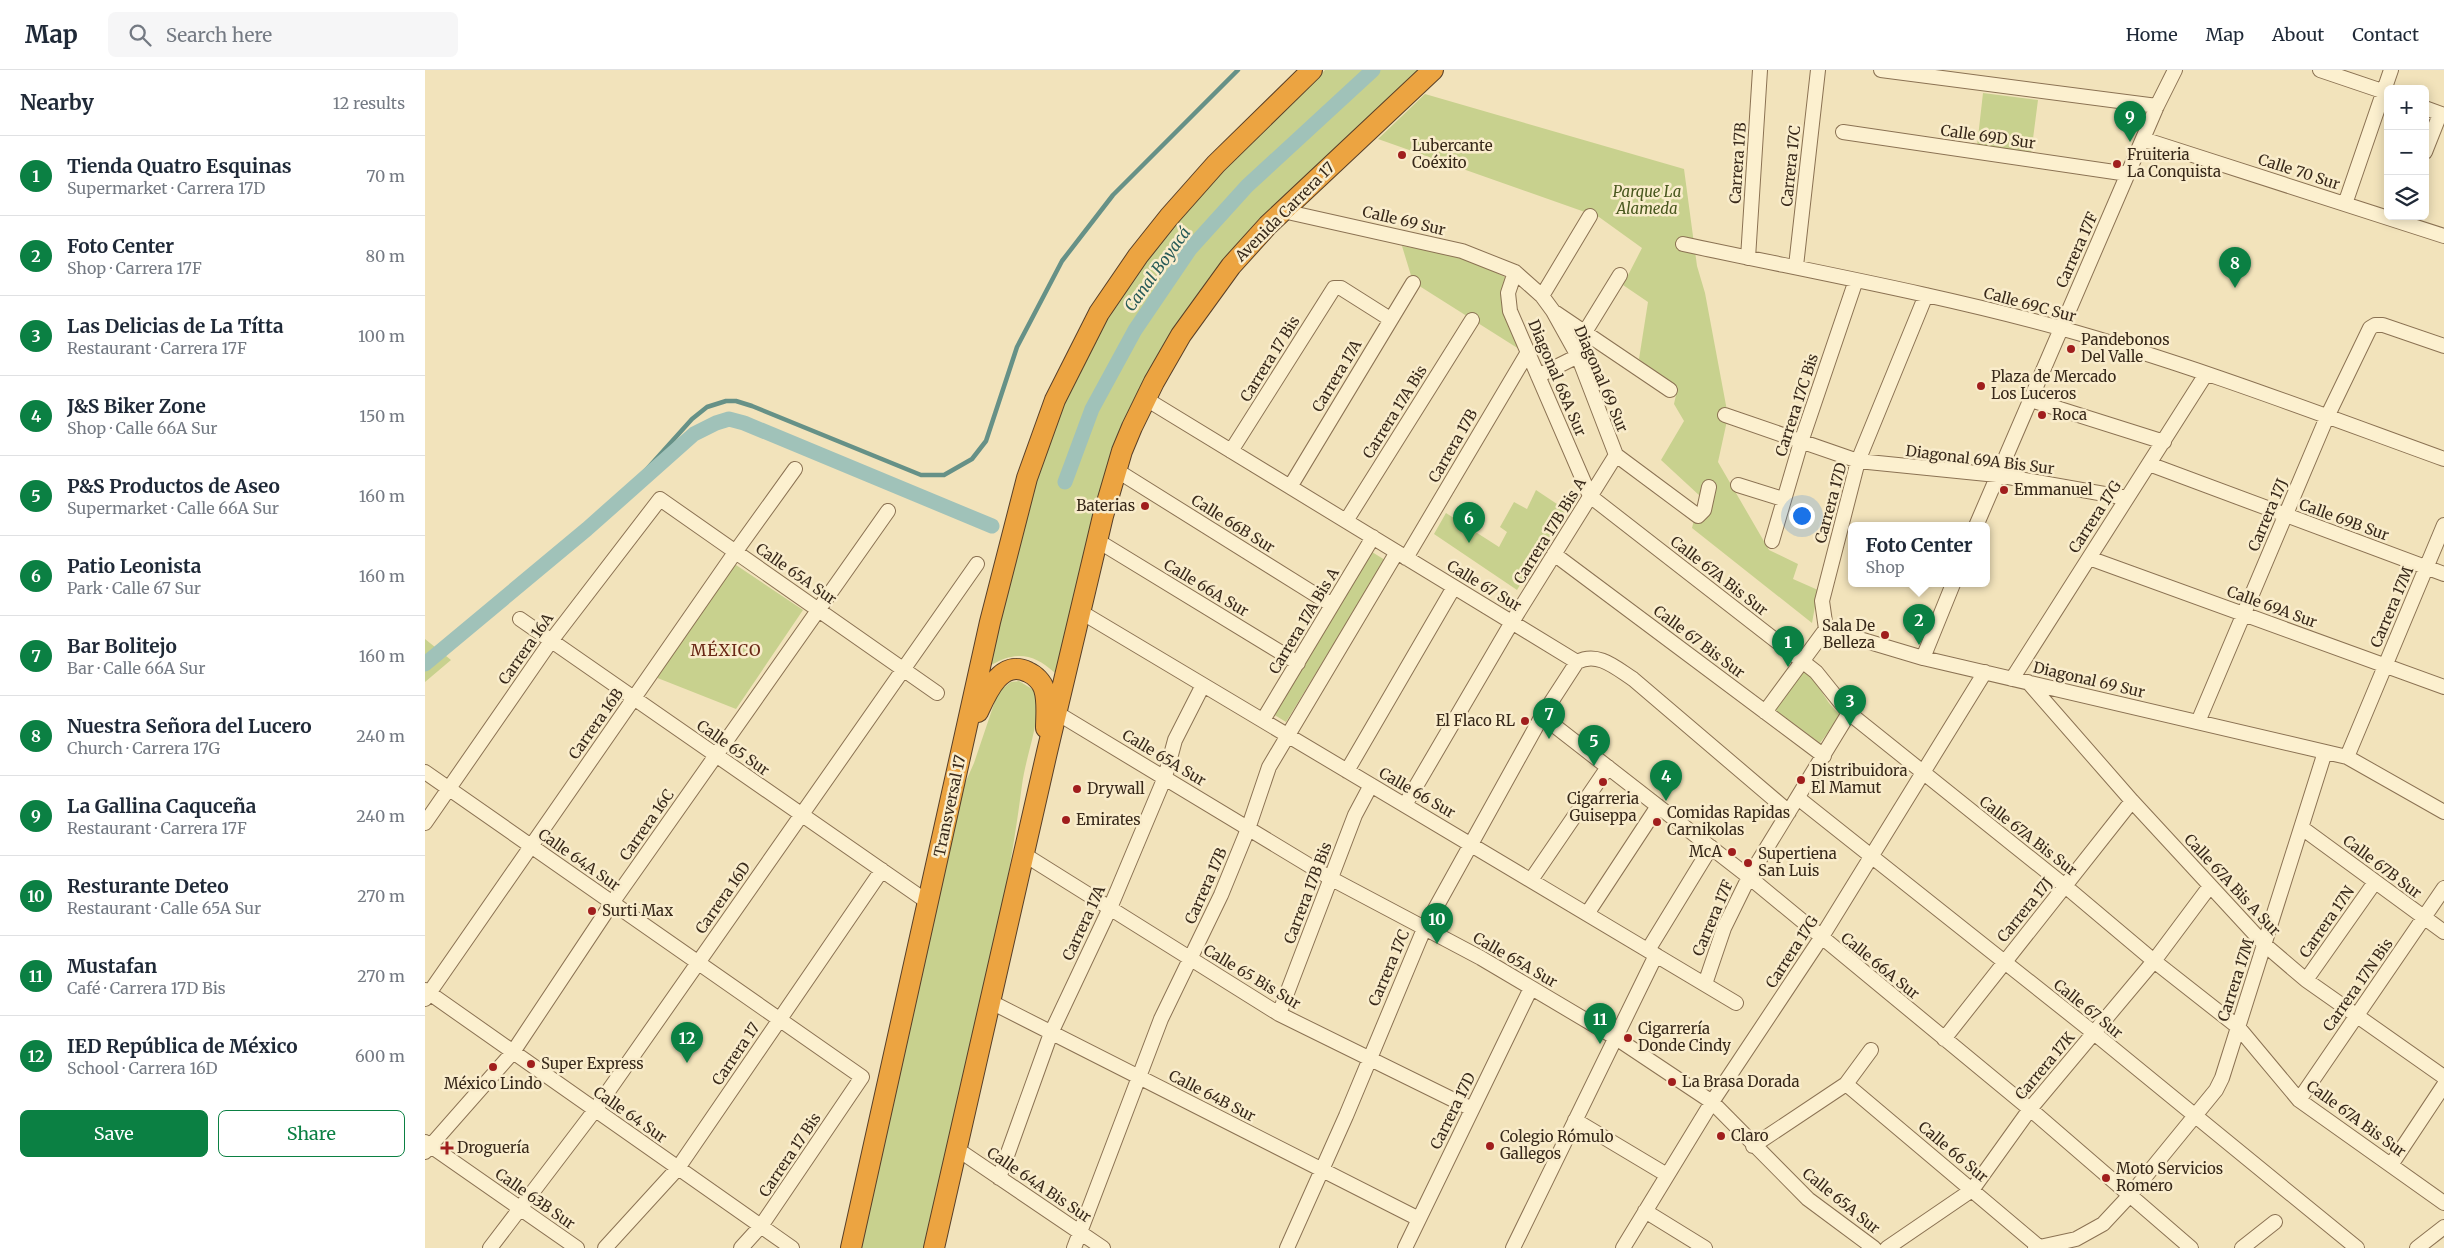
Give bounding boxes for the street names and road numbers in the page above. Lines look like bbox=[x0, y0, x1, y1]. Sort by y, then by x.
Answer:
street label: Calle 69D Sur bbox=[1939, 120, 2037, 153]
street label: Carrera 17B bbox=[1725, 122, 1750, 204]
street label: Carrera 17C bbox=[1777, 124, 1804, 207]
street label: Calle 70 Sur bbox=[2256, 149, 2343, 194]
street label: Avenida Carrera 17 bbox=[1230, 158, 1339, 266]
street label: Calle 69 Sur bbox=[1361, 202, 1448, 239]
street label: Carrera 17F bbox=[2051, 209, 2102, 291]
street label: Calle 69C Sur bbox=[1982, 283, 2079, 326]
street label: Carrera 17 Bis bbox=[1236, 312, 1303, 405]
street label: Diagonal 68A Sur bbox=[1524, 317, 1591, 439]
street label: Diagonal 69 Sur bbox=[1570, 323, 1633, 435]
street label: Carrera 17A bbox=[1308, 336, 1366, 415]
street label: Carrera 17C Bis bbox=[1771, 351, 1822, 459]
street label: Carrera 17A Bis bbox=[1358, 362, 1431, 462]
street label: Carrera 17B bbox=[1424, 406, 1481, 486]
street label: Diagonal 69A Bis Sur bbox=[1905, 441, 2056, 478]
street label: Carrera 17D bbox=[1811, 460, 1850, 545]
street label: Carrera 17B Bis A bbox=[1509, 474, 1590, 587]
street label: Carrera 17J bbox=[2244, 475, 2292, 554]
street label: Carrera 17G bbox=[2064, 477, 2125, 556]
street label: Calle 66B Sur bbox=[1188, 490, 1279, 557]
street label: Calle 69B Sur bbox=[2297, 494, 2392, 545]
street label: Calle 67A Bis Sur bbox=[1667, 532, 1772, 620]
street label: Calle 65A Sur bbox=[752, 539, 841, 609]
street label: Calle 66A Sur bbox=[1160, 555, 1252, 620]
street label: Calle 67 Sur bbox=[1444, 556, 1525, 615]
street label: Carrera 17M bbox=[2366, 563, 2417, 650]
street label: Carrera 17A Bis A bbox=[1264, 564, 1343, 677]
street label: Calle 69A Sur bbox=[2224, 581, 2320, 632]
street label: Calle 67 Bis Sur bbox=[1650, 601, 1749, 682]
street label: Carrera 16A bbox=[494, 609, 557, 688]
street label: Diagonal 69 Sur bbox=[2031, 657, 2147, 702]
street label: Carrera 16B bbox=[564, 685, 627, 763]
street label: Calle 65 Sur bbox=[693, 716, 773, 780]
street label: Calle 65A Sur bbox=[1119, 725, 1210, 790]
street label: Transversal 17 bbox=[929, 753, 970, 858]
street label: Calle 66 Sur bbox=[1376, 763, 1459, 822]
street label: Carrera 16C bbox=[615, 785, 678, 864]
street label: Calle 67A Bis Sur bbox=[1976, 792, 2081, 880]
street label: Calle 64A Sur bbox=[535, 824, 624, 895]
street label: Calle 67A Bis A Sur bbox=[2180, 830, 2285, 940]
street label: Calle 67B Sur bbox=[2339, 831, 2426, 902]
street label: Carrera 17B Bis bbox=[1279, 839, 1336, 946]
street label: Carrera 17B bbox=[1180, 845, 1231, 927]
street label: Carrera 16D bbox=[691, 858, 754, 937]
street label: Carrera 17J bbox=[1993, 873, 2057, 946]
street label: Carrera 17F bbox=[1688, 877, 1737, 959]
street label: Carrera 17A bbox=[1058, 882, 1109, 963]
street label: Carrera 17N bbox=[2295, 882, 2358, 961]
street label: Carrera 17G bbox=[1761, 912, 1822, 991]
street label: Carrera 17C bbox=[1364, 927, 1413, 1009]
street label: Calle 65A Sur bbox=[1470, 928, 1561, 992]
street label: Calle 66A Sur bbox=[1837, 928, 1924, 1003]
street label: Carrera 17N Bis bbox=[2319, 935, 2397, 1035]
street label: Carrera 17M bbox=[2213, 936, 2258, 1024]
street label: Calle 65 Bis Sur bbox=[1200, 940, 1305, 1013]
street label: Calle 67 Sur bbox=[2050, 975, 2127, 1042]
street label: Carrera 17 bbox=[708, 1018, 764, 1089]
street label: Carrera 17K bbox=[2011, 1028, 2079, 1103]
street label: Calle 64B Sur bbox=[1166, 1066, 1259, 1126]
street label: Carrera 17D bbox=[1426, 1069, 1479, 1152]
street label: Calle 67A Bis Sur bbox=[2303, 1076, 2410, 1161]
street label: Calle 64 Sur bbox=[590, 1082, 671, 1147]
street label: Carrera 17 Bis bbox=[754, 1109, 825, 1200]
street label: Calle 66 Sur bbox=[1915, 1117, 1992, 1186]
street label: Calle 64A Bis Sur bbox=[984, 1143, 1095, 1227]
street label: Calle 63B Sur bbox=[492, 1164, 579, 1233]
street label: Calle 65A Sur bbox=[1799, 1164, 1884, 1238]

